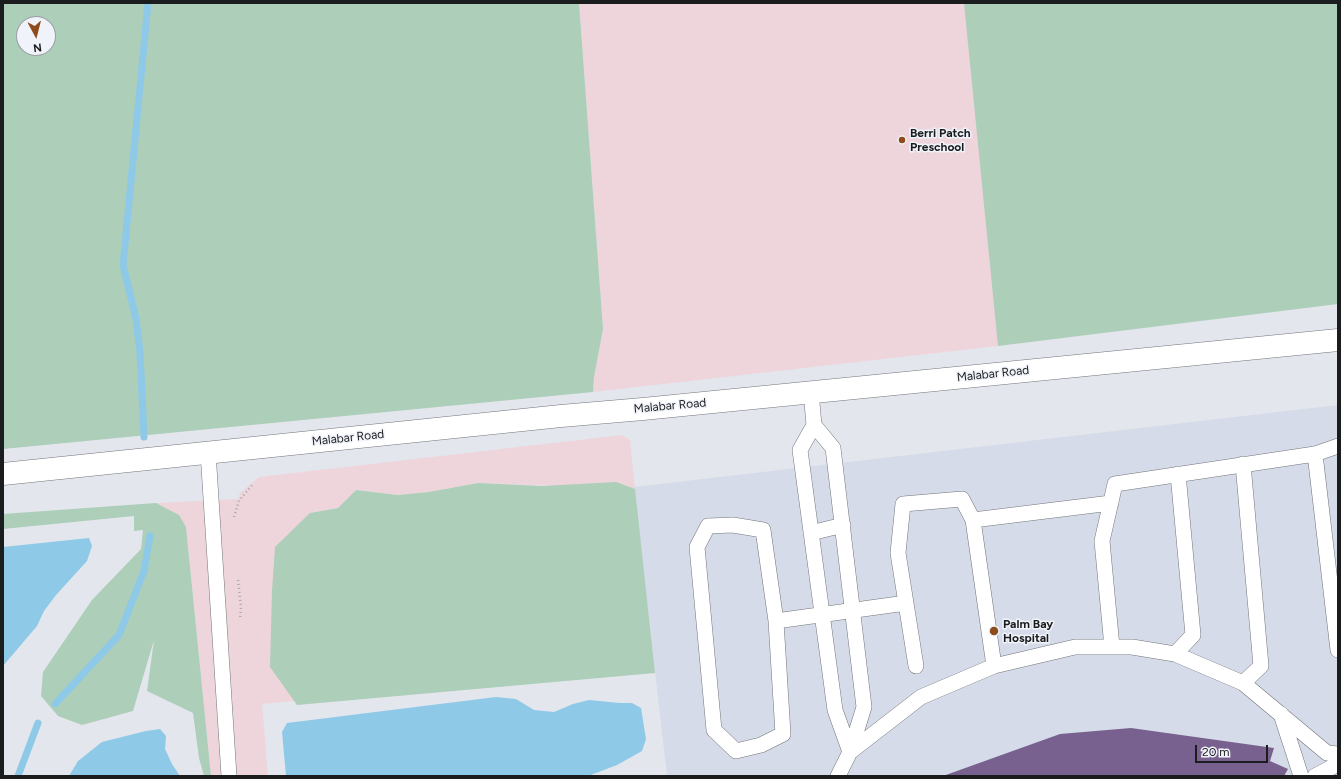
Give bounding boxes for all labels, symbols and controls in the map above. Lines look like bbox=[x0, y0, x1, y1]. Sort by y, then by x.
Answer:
north arrow bbox=[16, 16, 56, 56]
text: N bbox=[32, 40, 42, 54]
place label: Berri Patch Preschool bbox=[910, 126, 971, 154]
marker: Berri Patch Preschool bbox=[897, 135, 907, 145]
street label: Malabar Road bbox=[956, 363, 1030, 385]
street label: Malabar Road bbox=[633, 396, 707, 416]
street label: Malabar Road bbox=[311, 427, 385, 449]
place label: Palm Bay Hospital bbox=[1003, 617, 1053, 645]
marker: Palm Bay Hospital bbox=[988, 625, 1000, 637]
scale bar bbox=[1197, 737, 1270, 763]
text: 20 m bbox=[1202, 745, 1230, 759]

